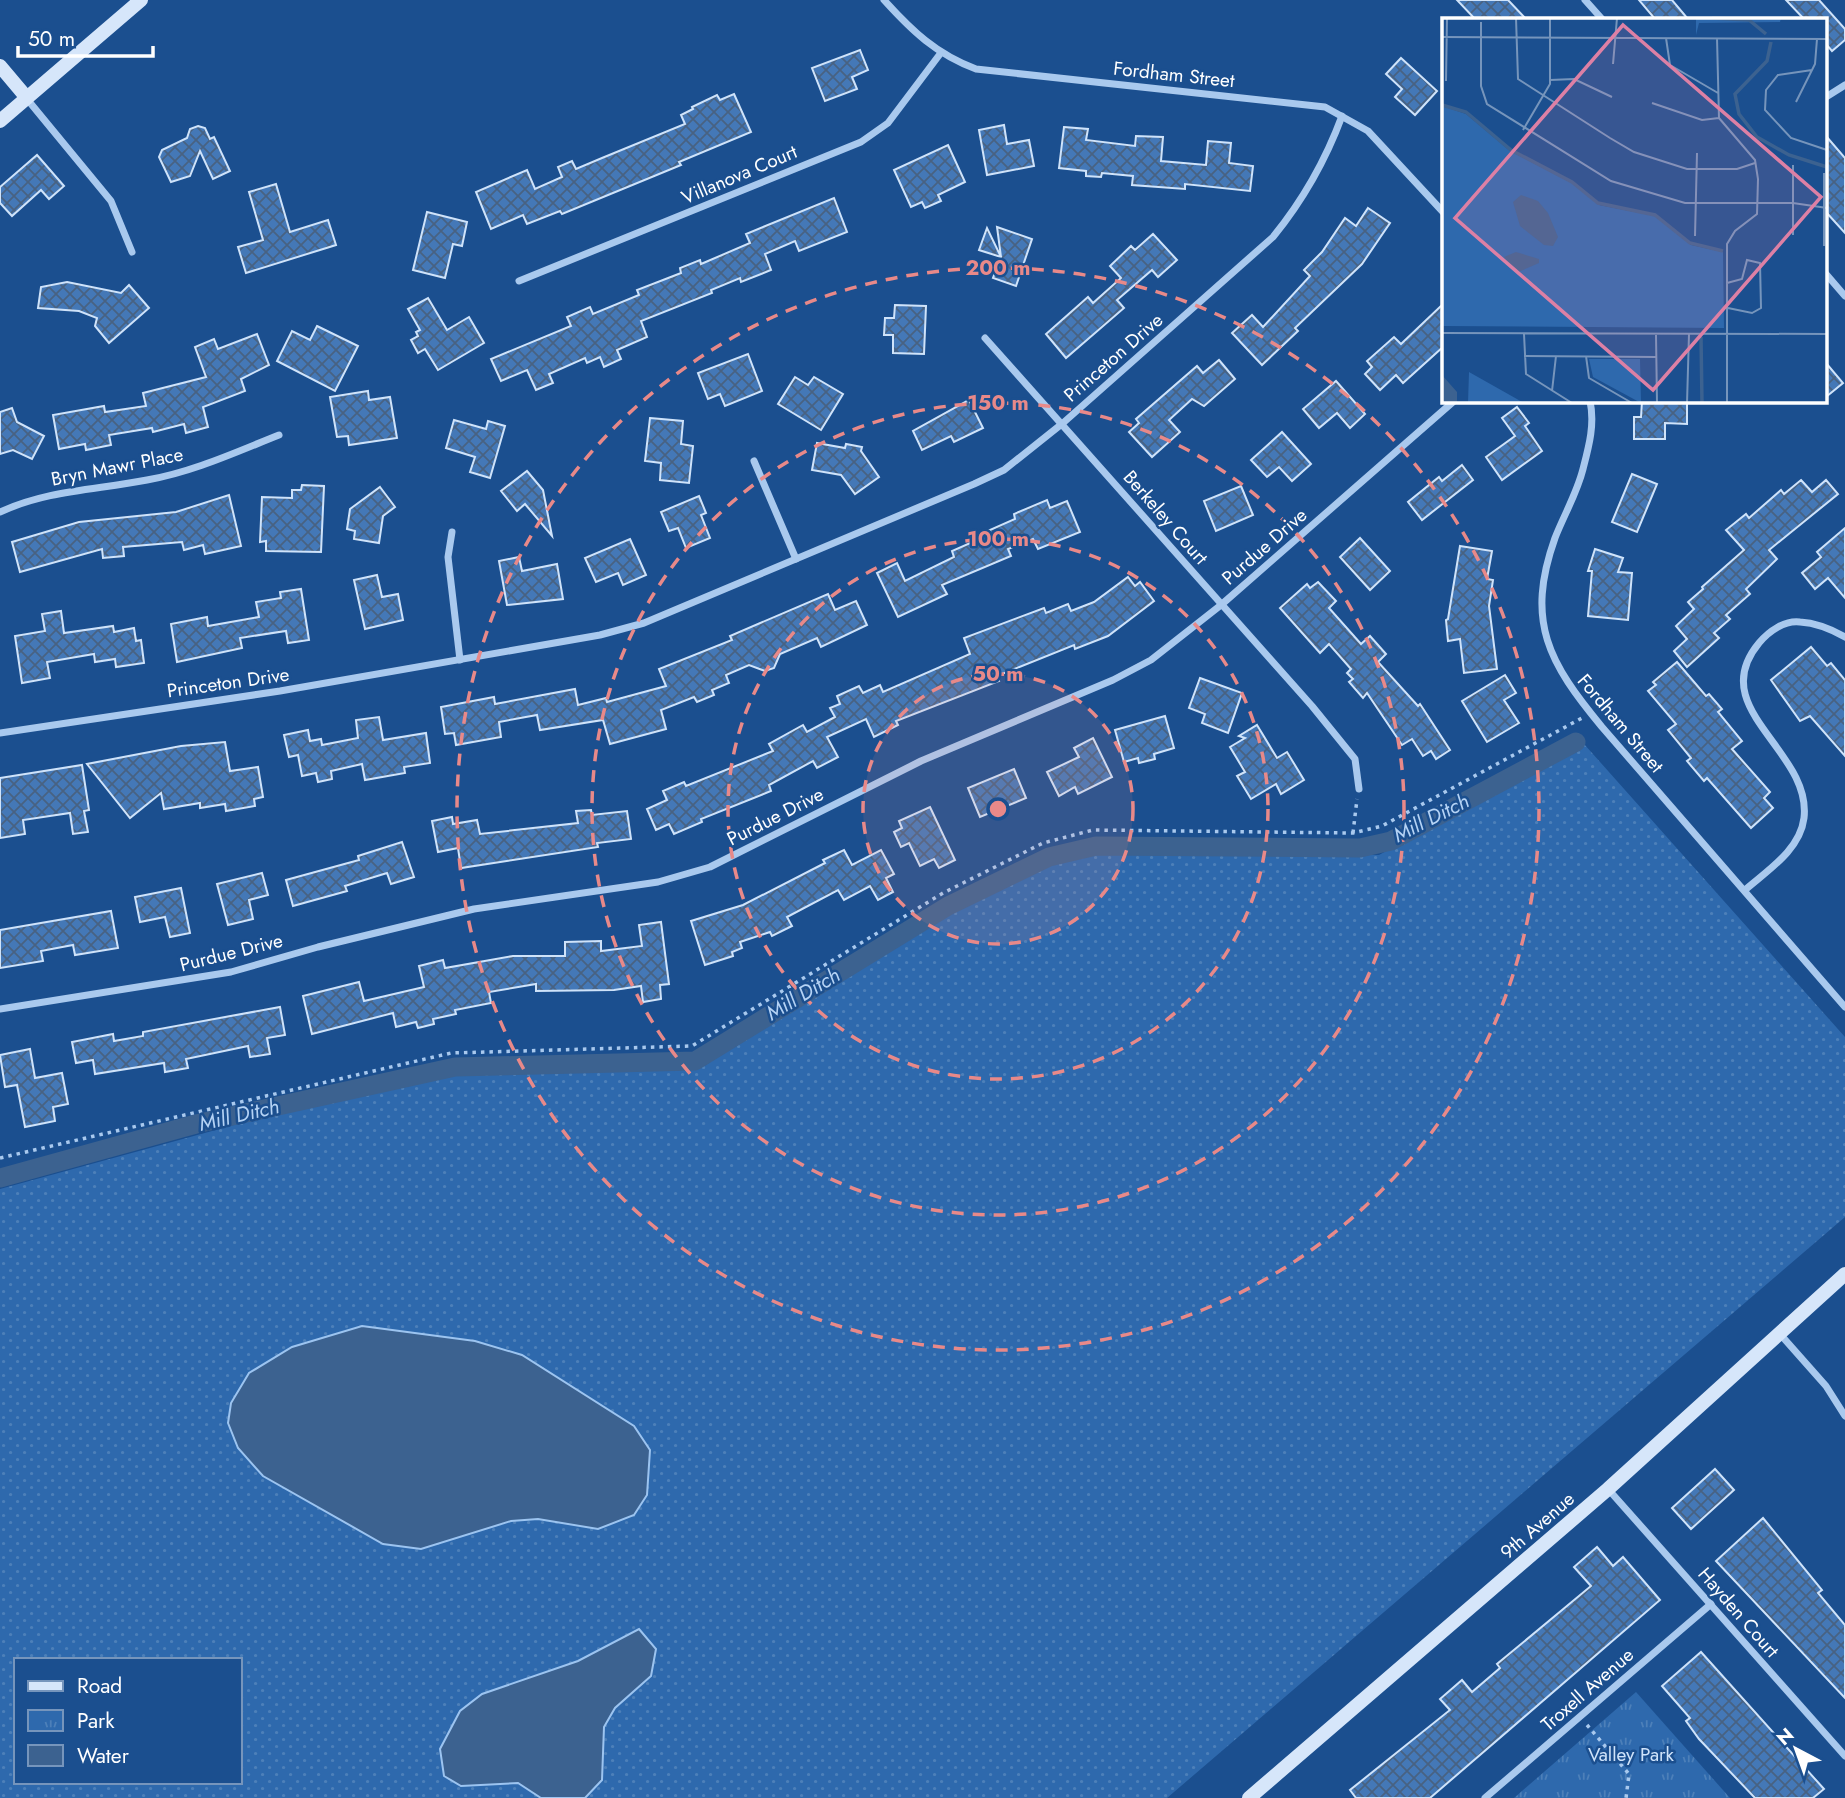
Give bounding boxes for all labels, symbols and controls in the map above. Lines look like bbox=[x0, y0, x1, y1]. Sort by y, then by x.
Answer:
scale bar bbox=[18, 14, 152, 58]
inset map bbox=[1442, 18, 1828, 402]
text: 50 m bbox=[28, 24, 75, 54]
street label: Fordham Street bbox=[1112, 55, 1236, 94]
street label: Villanova Court bbox=[677, 138, 802, 211]
text: 200 m bbox=[965, 253, 1031, 283]
street label: Princeton Drive bbox=[1058, 307, 1169, 408]
text: 150 m bbox=[967, 388, 1029, 418]
street label: Bryn Mawr Place bbox=[49, 440, 186, 493]
street label: Berkeley Court bbox=[1117, 464, 1215, 571]
street label: Purdue Drive bbox=[1216, 502, 1313, 591]
text: 100 m bbox=[967, 524, 1029, 554]
text: 50 m bbox=[973, 659, 1023, 689]
street label: Princeton Drive bbox=[165, 661, 291, 704]
street label: Fordham Street bbox=[1571, 668, 1670, 779]
street label: Purdue Drive bbox=[722, 780, 828, 852]
water label: Mill Ditch bbox=[1388, 786, 1474, 850]
centre of rings bbox=[986, 797, 1010, 821]
street label: Purdue Drive bbox=[177, 927, 286, 978]
water label: Mill Ditch bbox=[760, 960, 846, 1028]
water label: Mill Ditch bbox=[196, 1091, 282, 1139]
street label: 9th Avenue bbox=[1494, 1485, 1580, 1565]
street label: Hayden Court bbox=[1692, 1561, 1786, 1664]
street label: Troxell Avenue bbox=[1535, 1641, 1640, 1737]
legend bbox=[14, 1658, 242, 1784]
text: Road bbox=[77, 1671, 122, 1701]
text: Park bbox=[77, 1706, 115, 1736]
north arrow bbox=[1761, 1714, 1831, 1784]
text: N bbox=[1771, 1721, 1800, 1752]
text: Water bbox=[77, 1741, 130, 1771]
park label: Valley Park bbox=[1588, 1741, 1675, 1768]

